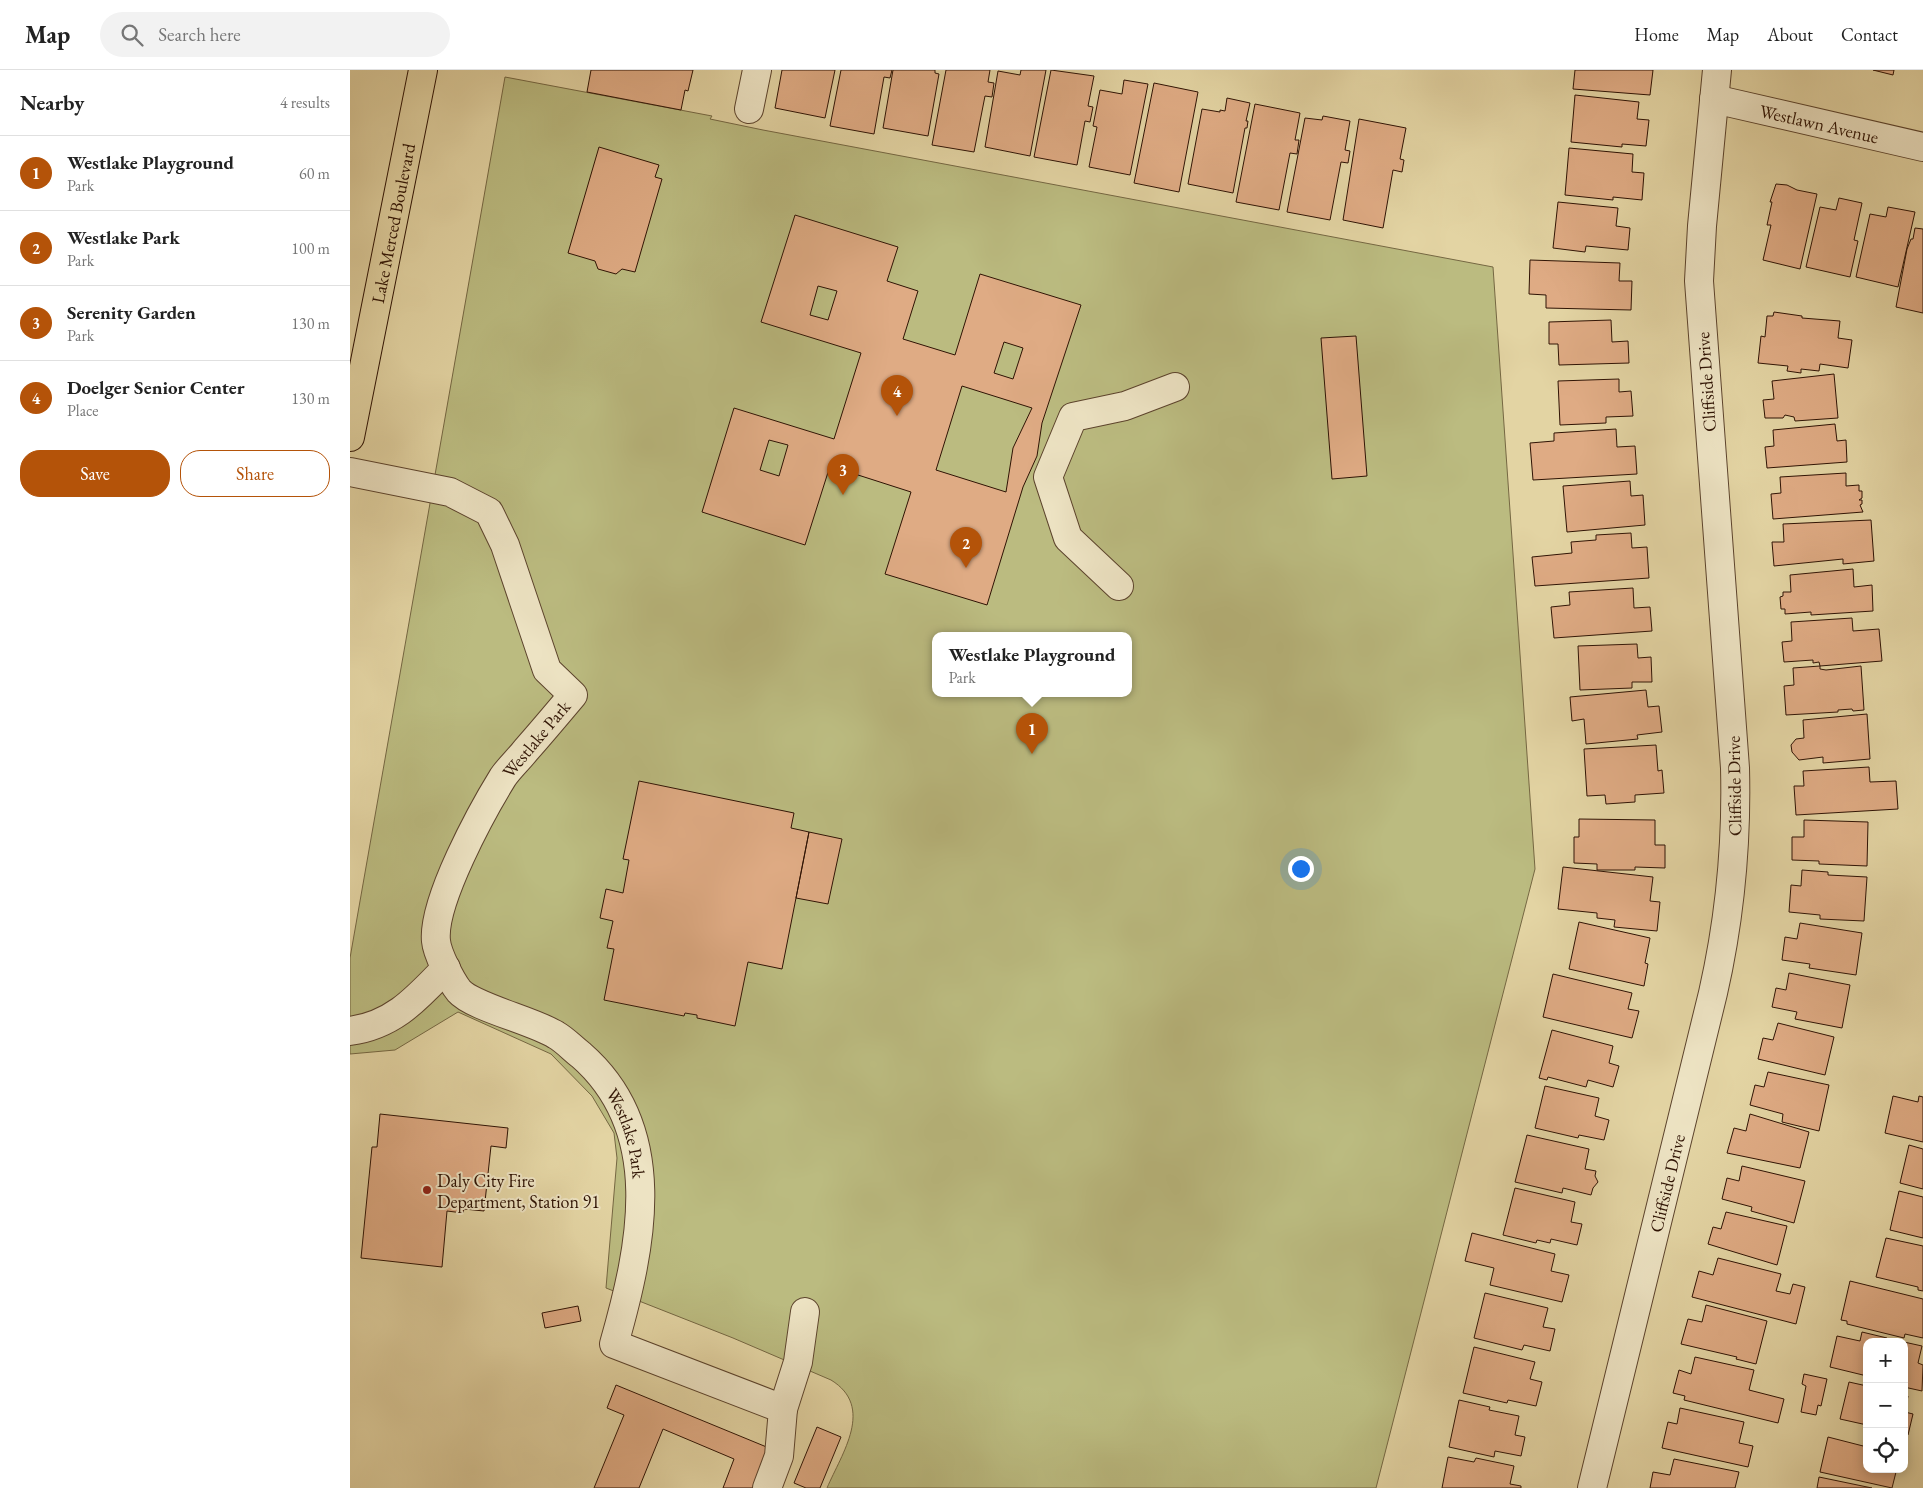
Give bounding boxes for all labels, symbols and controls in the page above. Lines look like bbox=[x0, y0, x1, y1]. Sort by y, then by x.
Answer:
search box bbox=[100, 12, 450, 57]
text: Map bbox=[25, 19, 70, 50]
icon: search bbox=[118, 21, 146, 49]
text: Search here bbox=[158, 22, 241, 47]
text: Home bbox=[1634, 23, 1679, 46]
text: Map bbox=[1707, 23, 1739, 46]
text: About bbox=[1767, 23, 1813, 46]
text: Contact bbox=[1841, 23, 1898, 46]
text: Nearby bbox=[20, 89, 84, 116]
text: 4 results bbox=[280, 92, 330, 113]
street label: Westlawn Avenue bbox=[1757, 98, 1881, 148]
street label: Lake Merced Boulevard bbox=[365, 140, 420, 305]
text: Westlake Playground bbox=[67, 150, 234, 175]
text: 1 bbox=[32, 163, 40, 184]
text: 60 m bbox=[299, 163, 330, 184]
text: Park bbox=[67, 175, 94, 196]
text: Westlake Park bbox=[67, 225, 180, 250]
text: 2 bbox=[32, 238, 40, 259]
text: 100 m bbox=[291, 238, 330, 259]
text: Park bbox=[67, 250, 94, 271]
text: Serenity Garden bbox=[67, 300, 196, 325]
text: 3 bbox=[32, 313, 40, 334]
text: 130 m bbox=[291, 313, 330, 334]
text: Park bbox=[67, 325, 94, 346]
street label: Cliffside Drive bbox=[1691, 331, 1721, 433]
text: Doelger Senior Center bbox=[67, 375, 245, 400]
pin: 4 bbox=[881, 375, 913, 416]
text: 4 bbox=[32, 388, 40, 409]
text: 130 m bbox=[291, 388, 330, 409]
text: Place bbox=[67, 400, 99, 421]
button: Save bbox=[20, 450, 170, 497]
button: Share bbox=[180, 450, 330, 497]
pin: 3 bbox=[827, 454, 859, 495]
pin: 2 bbox=[950, 527, 982, 568]
popup bbox=[932, 632, 1132, 697]
text: Westlake Playground bbox=[948, 642, 1116, 667]
text: Park bbox=[948, 667, 976, 688]
street label: Westlake Park bbox=[497, 695, 576, 783]
pin: 1 bbox=[1016, 713, 1048, 754]
street label: Cliffside Drive bbox=[1722, 736, 1746, 836]
your location bbox=[1288, 856, 1314, 882]
street label: Westlake Park bbox=[602, 1084, 651, 1180]
street label: Cliffside Drive bbox=[1643, 1131, 1690, 1234]
place label: Daly City Fire Department, Station 91 bbox=[437, 1169, 600, 1213]
marker: Daly City Fire Department, Station 91 bbox=[421, 1184, 433, 1196]
map controls bbox=[1863, 1338, 1908, 1473]
button: + bbox=[1863, 1338, 1908, 1383]
button: − bbox=[1863, 1383, 1908, 1428]
button: locate bbox=[1863, 1428, 1908, 1473]

